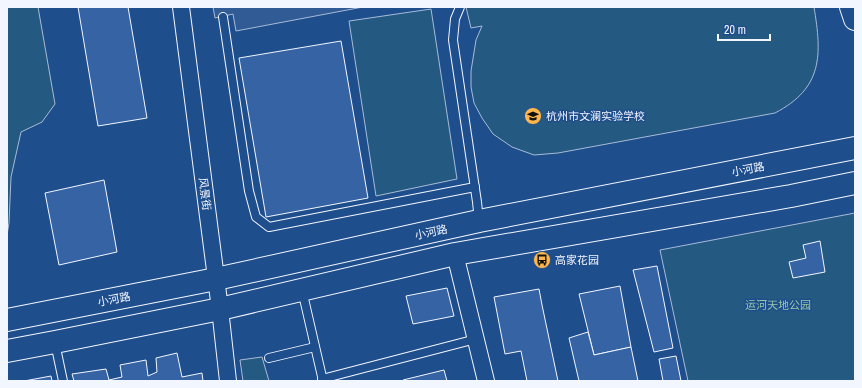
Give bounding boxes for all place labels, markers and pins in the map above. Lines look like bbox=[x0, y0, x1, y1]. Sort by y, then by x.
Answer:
school or university icon: 杭州市文澜实验学校 bbox=[523, 106, 543, 126]
place label: 杭州市文澜实验学校 bbox=[546, 109, 645, 123]
bus stop icon: 高家花园 bbox=[532, 250, 552, 270]
place label: 高家花园 bbox=[555, 253, 599, 267]

